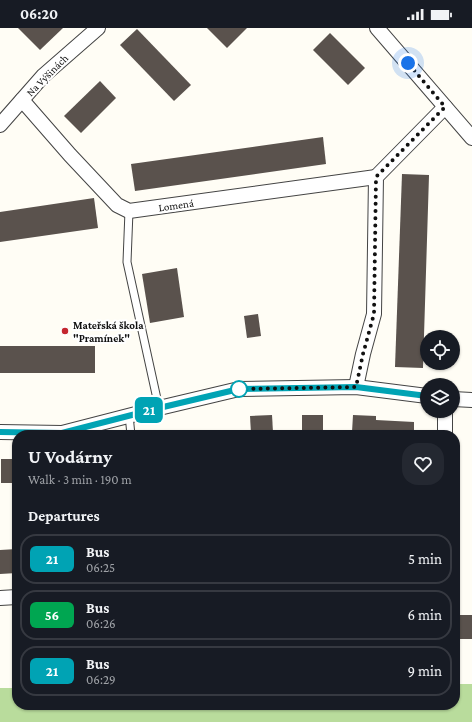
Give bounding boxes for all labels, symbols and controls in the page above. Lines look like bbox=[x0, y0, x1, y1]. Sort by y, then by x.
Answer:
text: 06:20 bbox=[20, 6, 58, 22]
street label: Na Výšinách bbox=[24, 52, 71, 99]
your location bbox=[398, 53, 418, 73]
street label: Lomená bbox=[158, 197, 194, 213]
place label: Mateřská škola "Pramínek" bbox=[73, 319, 144, 344]
marker: Mateřská škola "Pramínek" bbox=[60, 326, 70, 336]
map controls bbox=[420, 330, 460, 418]
button: locate bbox=[420, 330, 460, 370]
button: layers bbox=[420, 378, 460, 418]
unlabelled marker bbox=[230, 380, 248, 398]
line badge: 21 bbox=[131, 397, 167, 423]
text: 21 bbox=[143, 402, 155, 418]
button: heart bbox=[402, 443, 444, 485]
text: U Vodárny bbox=[28, 446, 112, 467]
text: Walk · 3 min · 190 m bbox=[28, 472, 132, 487]
text: Departures bbox=[28, 508, 100, 524]
text: Bus bbox=[86, 544, 109, 560]
text: 21 bbox=[46, 551, 58, 567]
text: 5 min bbox=[408, 551, 442, 567]
text: 06:25 bbox=[86, 560, 115, 575]
text: Bus bbox=[86, 600, 109, 616]
text: 56 bbox=[45, 607, 59, 623]
text: 6 min bbox=[408, 607, 442, 623]
text: 06:26 bbox=[86, 616, 116, 631]
text: Bus bbox=[86, 656, 109, 672]
text: 21 bbox=[46, 663, 58, 679]
text: 9 min bbox=[408, 663, 442, 679]
text: 06:29 bbox=[86, 672, 116, 687]

